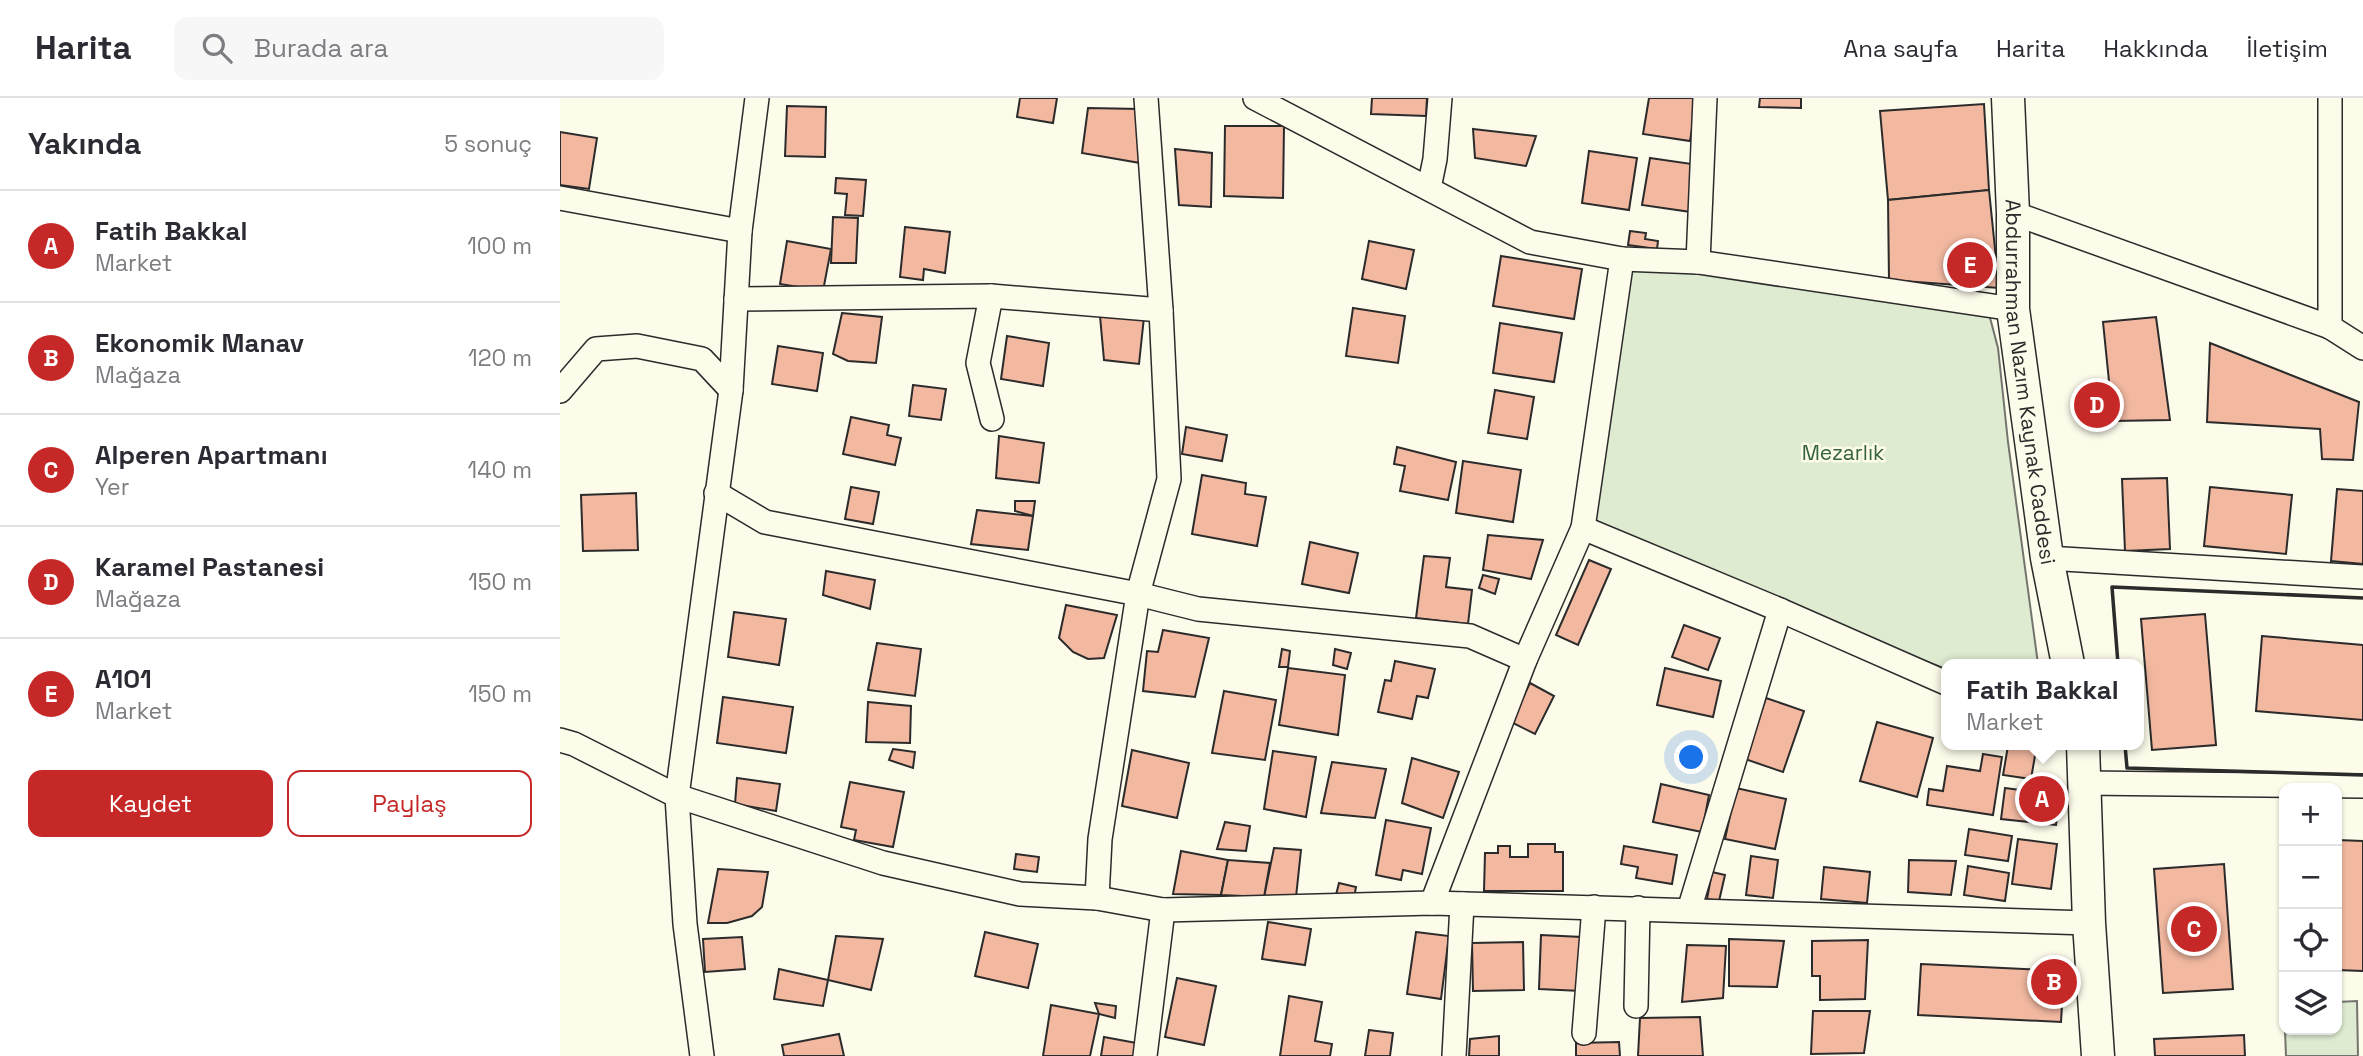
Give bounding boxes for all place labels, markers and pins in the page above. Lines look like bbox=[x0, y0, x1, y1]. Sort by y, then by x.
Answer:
pin: E bbox=[1947, 239, 1993, 291]
pin: D bbox=[2074, 379, 2120, 431]
pin: A bbox=[2019, 773, 2065, 825]
pin: C bbox=[2171, 903, 2217, 955]
pin: B bbox=[2031, 956, 2077, 1008]

